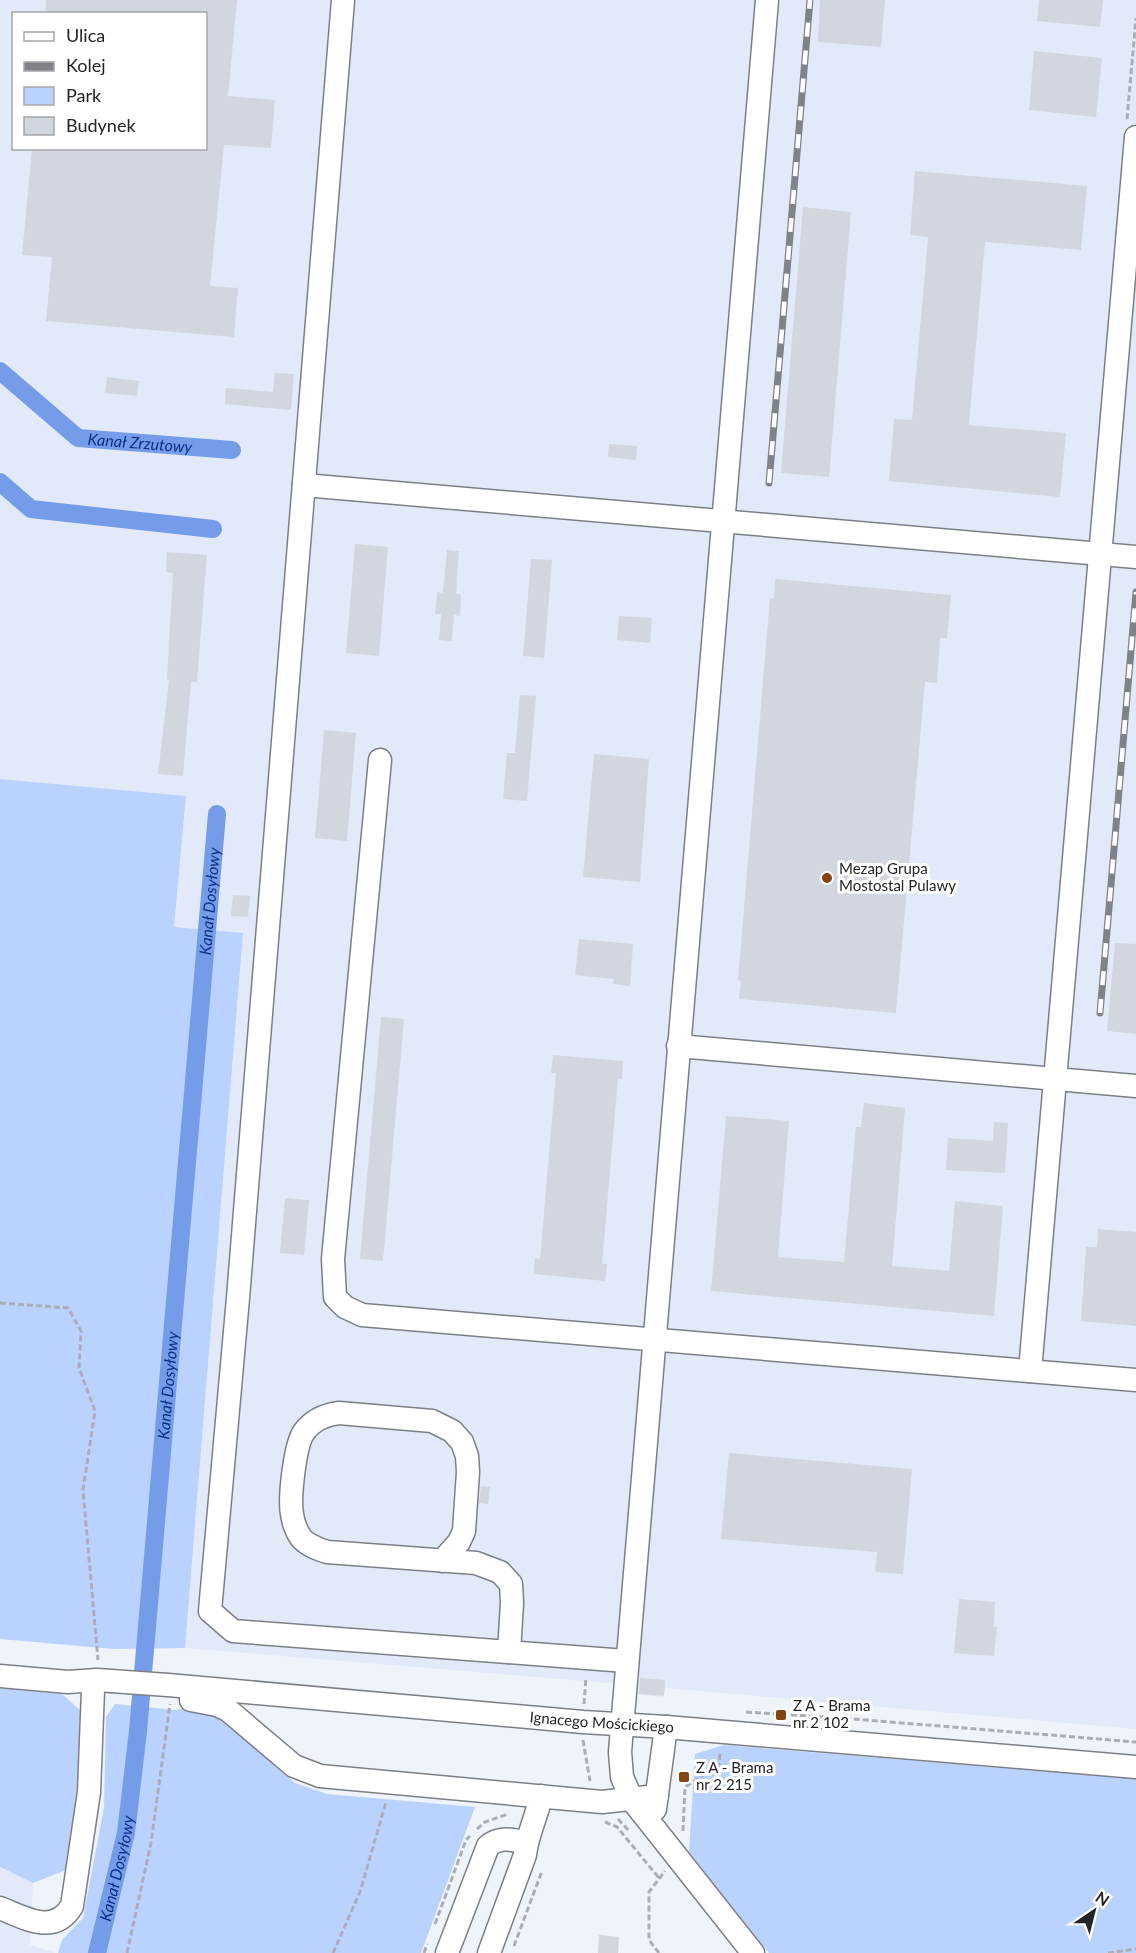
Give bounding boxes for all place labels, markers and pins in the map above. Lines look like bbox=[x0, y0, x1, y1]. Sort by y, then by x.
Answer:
place label: Mezap Grupa Mostostal Pulawy bbox=[839, 859, 956, 894]
marker: Mezap Grupa Mostostal Pulawy bbox=[820, 871, 834, 885]
place label: Z A - Brama nr 2 102 bbox=[793, 1696, 870, 1731]
marker: Z A - Brama nr 2 102 bbox=[774, 1708, 788, 1722]
place label: Z A - Brama nr 2 215 bbox=[696, 1758, 773, 1793]
marker: Z A - Brama nr 2 215 bbox=[677, 1770, 691, 1784]

